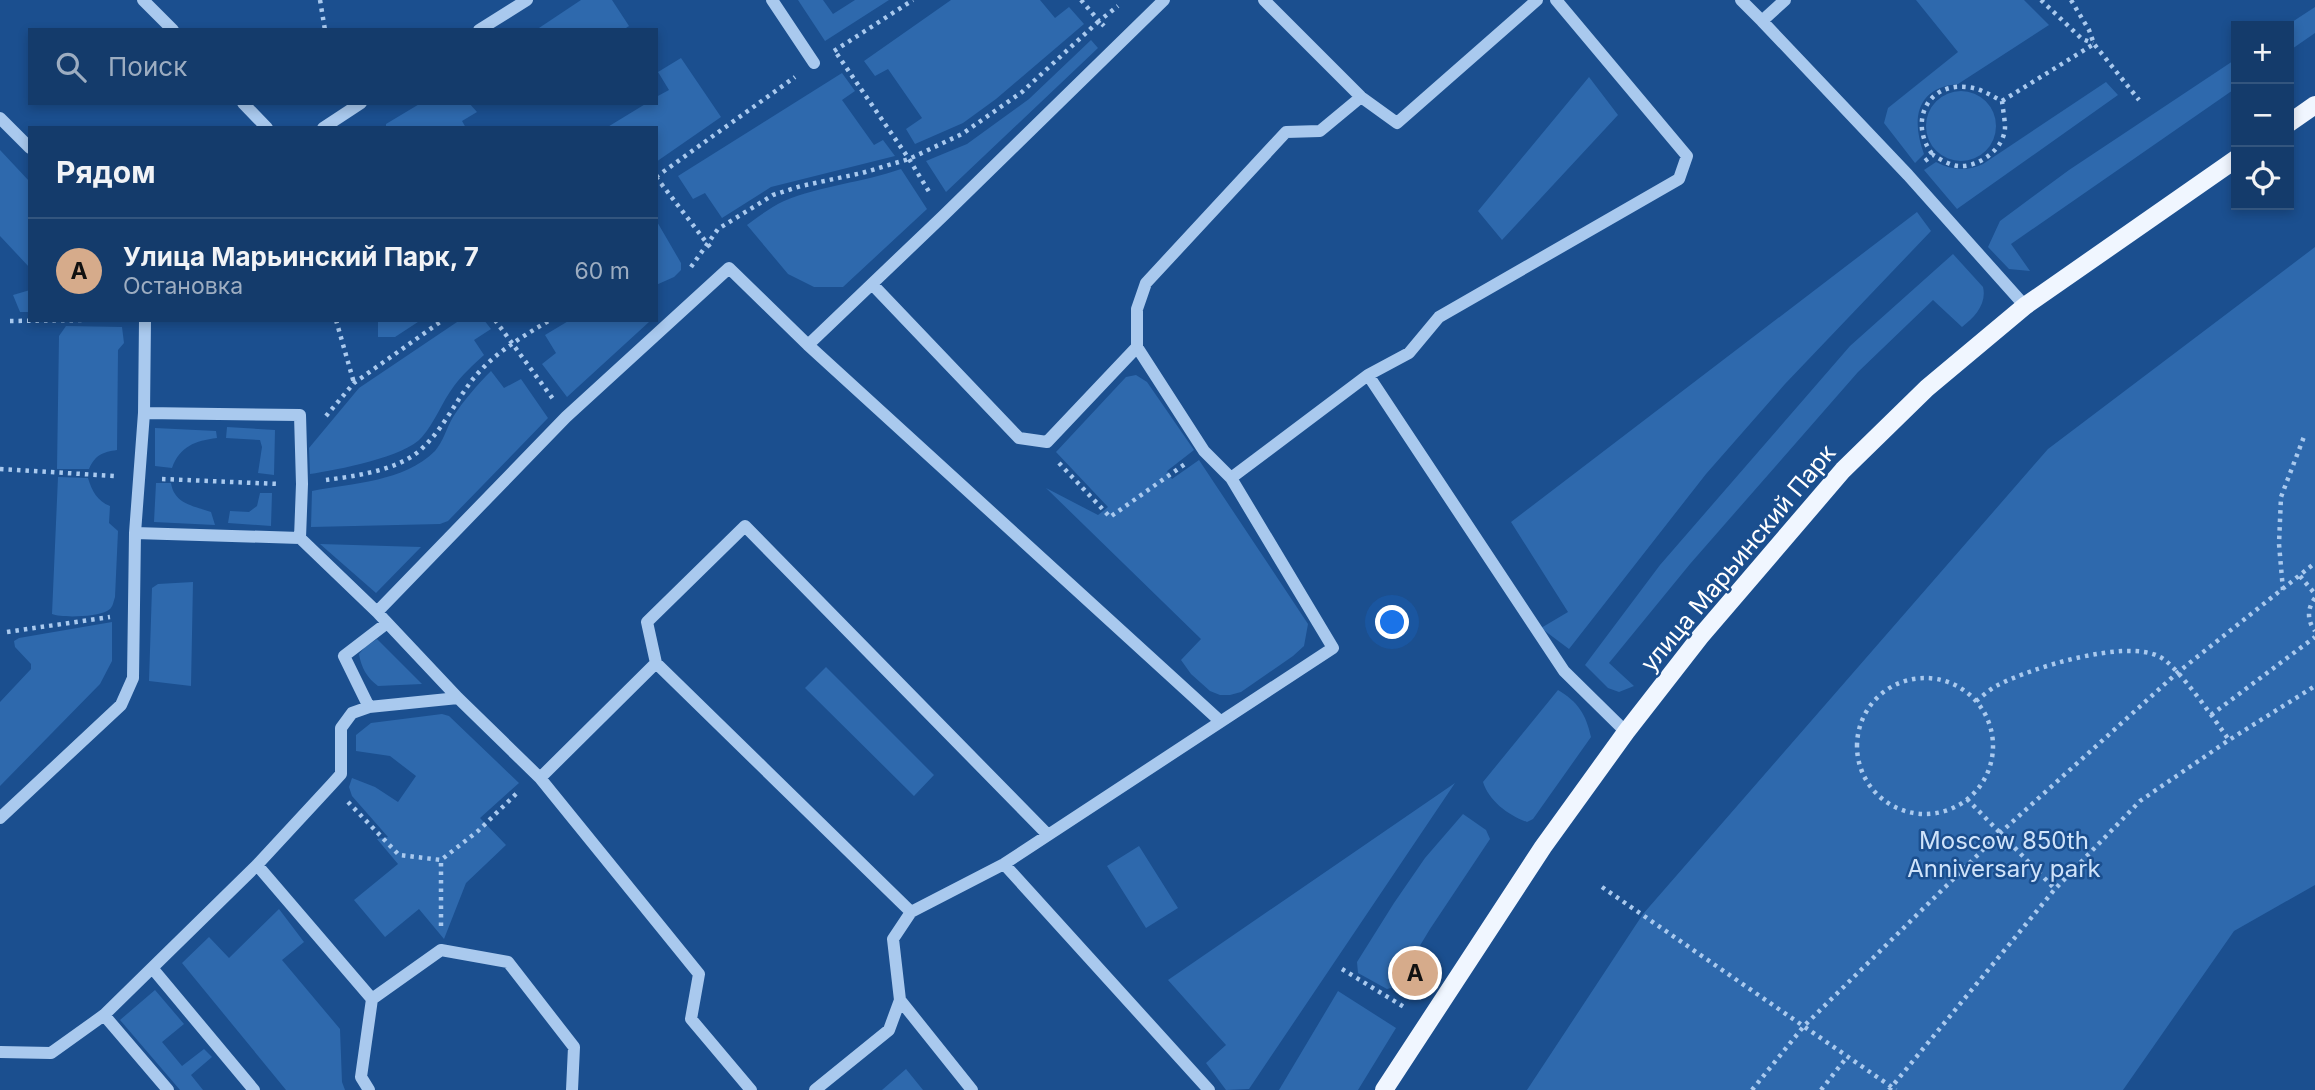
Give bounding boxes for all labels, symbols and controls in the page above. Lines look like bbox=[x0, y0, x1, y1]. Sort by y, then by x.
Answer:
map controls bbox=[2231, 21, 2294, 210]
button: + bbox=[2231, 21, 2294, 84]
search box bbox=[28, 28, 658, 105]
icon: search bbox=[52, 48, 90, 86]
text: Поиск bbox=[108, 51, 187, 82]
button: − bbox=[2231, 84, 2294, 147]
button: locate bbox=[2231, 147, 2294, 210]
text: Рядом bbox=[56, 154, 156, 190]
text: Улица Марьинский Парк, 7 bbox=[123, 241, 479, 272]
text: A bbox=[70, 257, 88, 285]
text: 60 m bbox=[575, 257, 630, 285]
text: Остановка bbox=[123, 272, 243, 300]
street label: улица Марьинский Парк bbox=[1635, 439, 1841, 677]
your location bbox=[1375, 605, 1409, 639]
park label: Moscow 850th Anniversary park bbox=[1907, 826, 2101, 883]
pin: A bbox=[1392, 947, 1438, 999]

